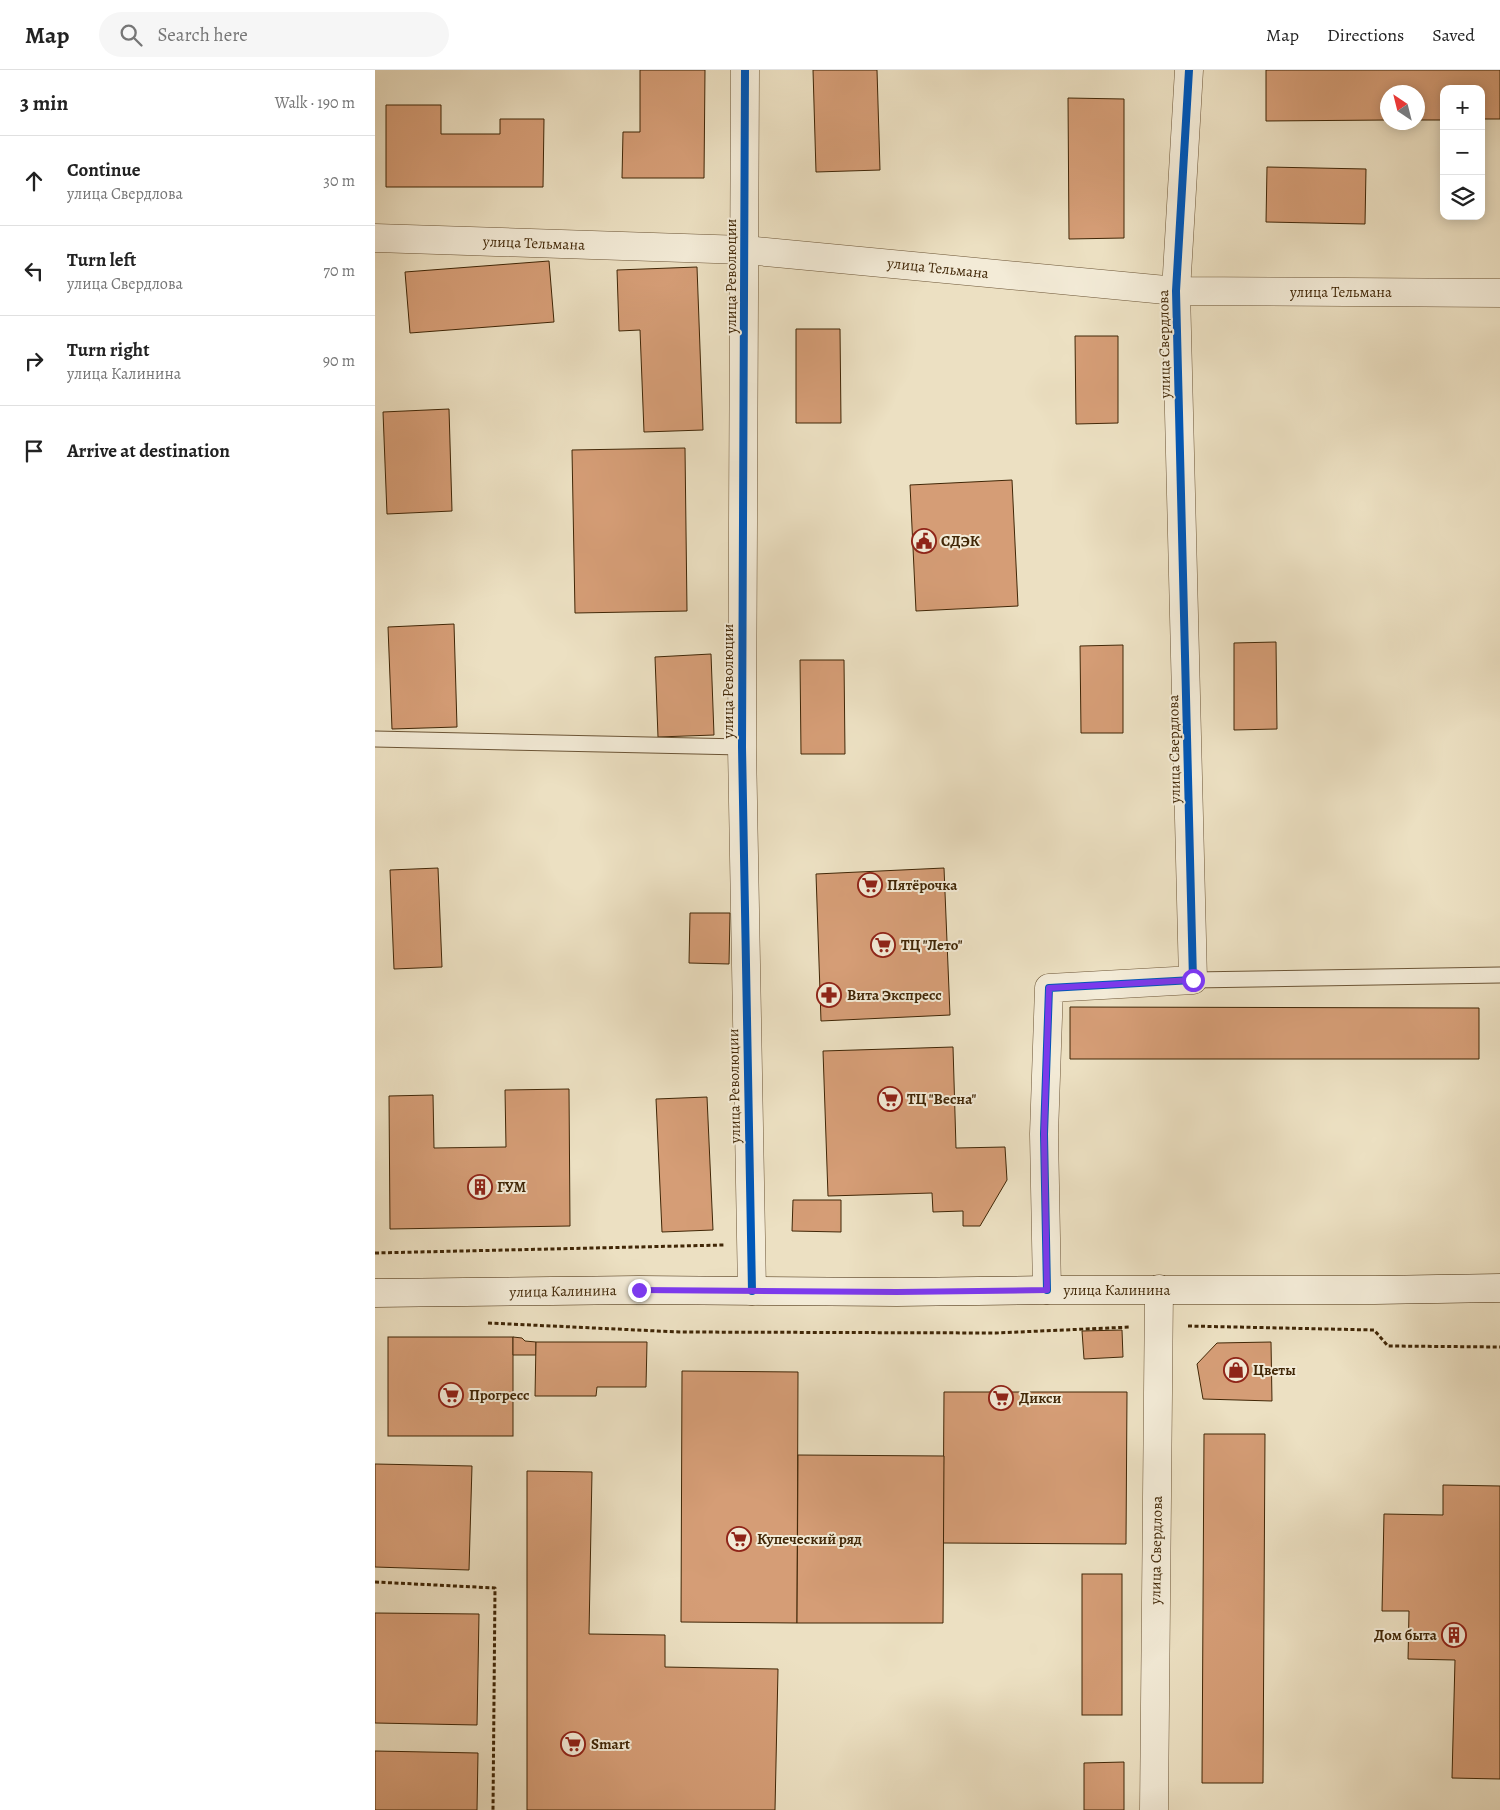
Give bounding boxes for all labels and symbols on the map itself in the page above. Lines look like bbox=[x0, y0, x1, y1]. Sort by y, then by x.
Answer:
north arrow bbox=[1380, 85, 1425, 130]
street label: улица Революции bbox=[721, 218, 741, 334]
street label: улица Тельмана bbox=[482, 231, 585, 255]
street label: улица Тельмана bbox=[885, 253, 990, 283]
street label: улица Тельмана bbox=[1289, 282, 1392, 302]
street label: улица Свердлова bbox=[1153, 289, 1175, 400]
public building icon: СДЭК bbox=[911, 528, 937, 554]
place label: СДЭК bbox=[941, 531, 980, 551]
street label: улица Революции bbox=[718, 623, 738, 739]
street label: улица Свердлова bbox=[1163, 694, 1185, 805]
supermarket icon: Пятёрочка bbox=[857, 872, 883, 898]
place label: Пятёрочка bbox=[887, 875, 958, 895]
supermarket icon: ТЦ "Лето" bbox=[870, 932, 896, 958]
place label: ТЦ "Лето" bbox=[901, 935, 963, 955]
route start bbox=[1182, 969, 1205, 992]
pharmacy icon: Вита Экспресс bbox=[816, 982, 842, 1008]
place label: Вита Экспресс bbox=[847, 985, 942, 1005]
street label: улица Революции bbox=[723, 1028, 745, 1145]
supermarket icon: ТЦ "Весна" bbox=[877, 1086, 903, 1112]
place label: ТЦ "Весна" bbox=[907, 1089, 976, 1109]
building icon: ГУМ bbox=[467, 1174, 493, 1200]
place label: ГУМ bbox=[497, 1177, 527, 1197]
route end bbox=[628, 1279, 651, 1302]
street label: улица Калинина bbox=[508, 1280, 617, 1302]
street label: улица Калинина bbox=[1062, 1280, 1171, 1300]
shop icon: Цветы bbox=[1223, 1357, 1249, 1383]
place label: Цветы bbox=[1253, 1360, 1296, 1380]
supermarket icon: Прогресс bbox=[438, 1382, 464, 1408]
place label: Прогресс bbox=[469, 1385, 530, 1405]
supermarket icon: Дикси bbox=[988, 1385, 1014, 1411]
place label: Дикси bbox=[1019, 1388, 1061, 1408]
street label: улица Свердлова bbox=[1145, 1495, 1167, 1606]
supermarket icon: Купеческий ряд bbox=[726, 1526, 752, 1552]
place label: Купеческий ряд bbox=[757, 1529, 862, 1549]
building icon: Дом быта bbox=[1441, 1622, 1467, 1648]
place label: Дом быта bbox=[1374, 1625, 1438, 1645]
supermarket icon: Smart bbox=[560, 1731, 586, 1757]
place label: Smart bbox=[591, 1734, 630, 1754]

